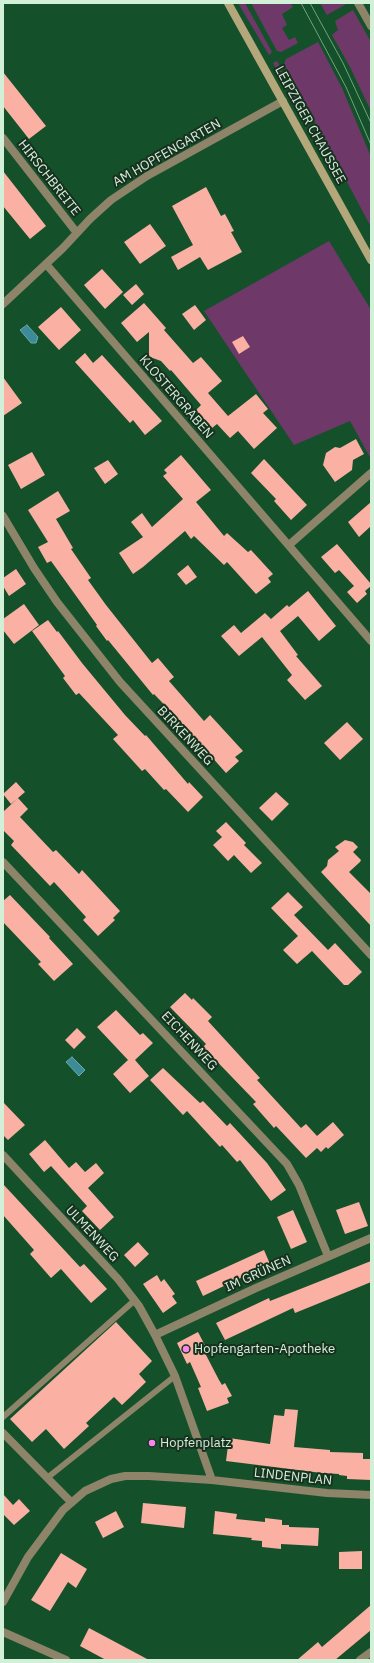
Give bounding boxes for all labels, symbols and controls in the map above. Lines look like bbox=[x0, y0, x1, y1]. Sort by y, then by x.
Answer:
street label: LEIPZIGER CHAUSSEE bbox=[271, 64, 349, 186]
street label: AM HOPFENGARTEN bbox=[110, 116, 224, 190]
street label: HIRSCHBREITE bbox=[15, 137, 83, 219]
street label: KLOSTERGRABEN bbox=[136, 352, 216, 442]
street label: BIRKENWEG bbox=[154, 703, 216, 769]
street label: EICHENWEG bbox=[158, 1008, 220, 1074]
street label: ULMENWEG bbox=[62, 1203, 122, 1265]
street label: IM GRÜNEN bbox=[222, 1252, 294, 1296]
place label: Hopfengarten-Apotheke bbox=[194, 1341, 335, 1357]
marker: Hopfengarten-Apotheke bbox=[181, 1344, 191, 1354]
place label: Hopfenplatz bbox=[160, 1435, 231, 1451]
marker: Hopfenplatz bbox=[147, 1438, 157, 1448]
street label: LINDENPLAN bbox=[253, 1465, 333, 1489]

